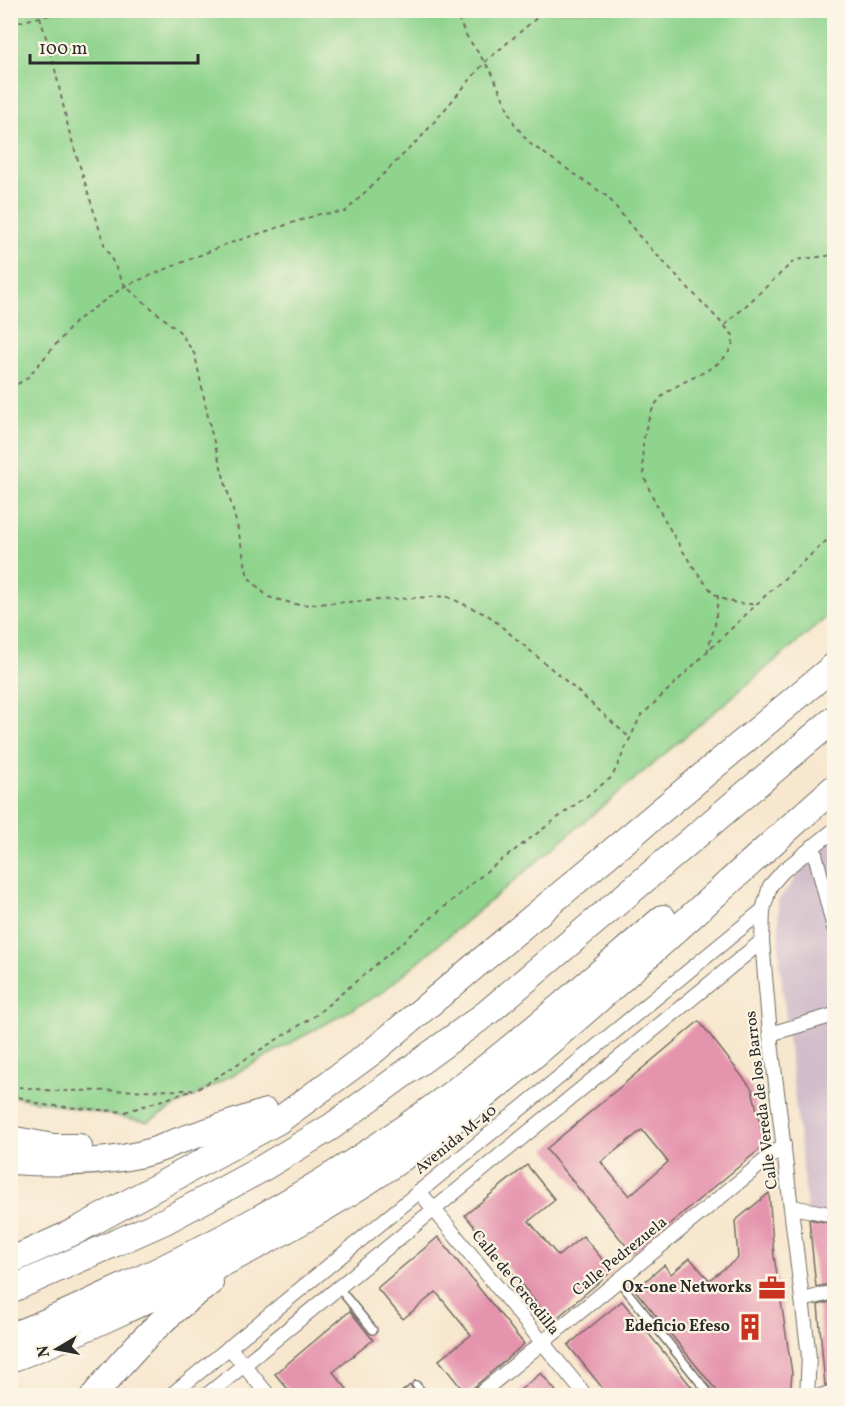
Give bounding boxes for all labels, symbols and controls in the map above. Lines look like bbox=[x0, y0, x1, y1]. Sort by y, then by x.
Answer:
scale bar bbox=[30, 27, 198, 65]
text: 100 m bbox=[39, 37, 88, 62]
street label: Calle Vereda de los Barros bbox=[740, 1009, 784, 1191]
street label: Avenida M-40 bbox=[410, 1100, 502, 1180]
street label: Calle Pedrezuela bbox=[568, 1212, 672, 1302]
street label: Calle de Cercedilla bbox=[466, 1226, 564, 1340]
office icon: Ox-one Networks bbox=[757, 1273, 787, 1303]
place label: Ox-one Networks bbox=[622, 1277, 752, 1299]
building icon: Edeficio Efeso bbox=[735, 1312, 765, 1342]
place label: Edeficio Efeso bbox=[625, 1316, 730, 1338]
north arrow bbox=[27, 1319, 87, 1379]
text: N bbox=[32, 1343, 56, 1359]

